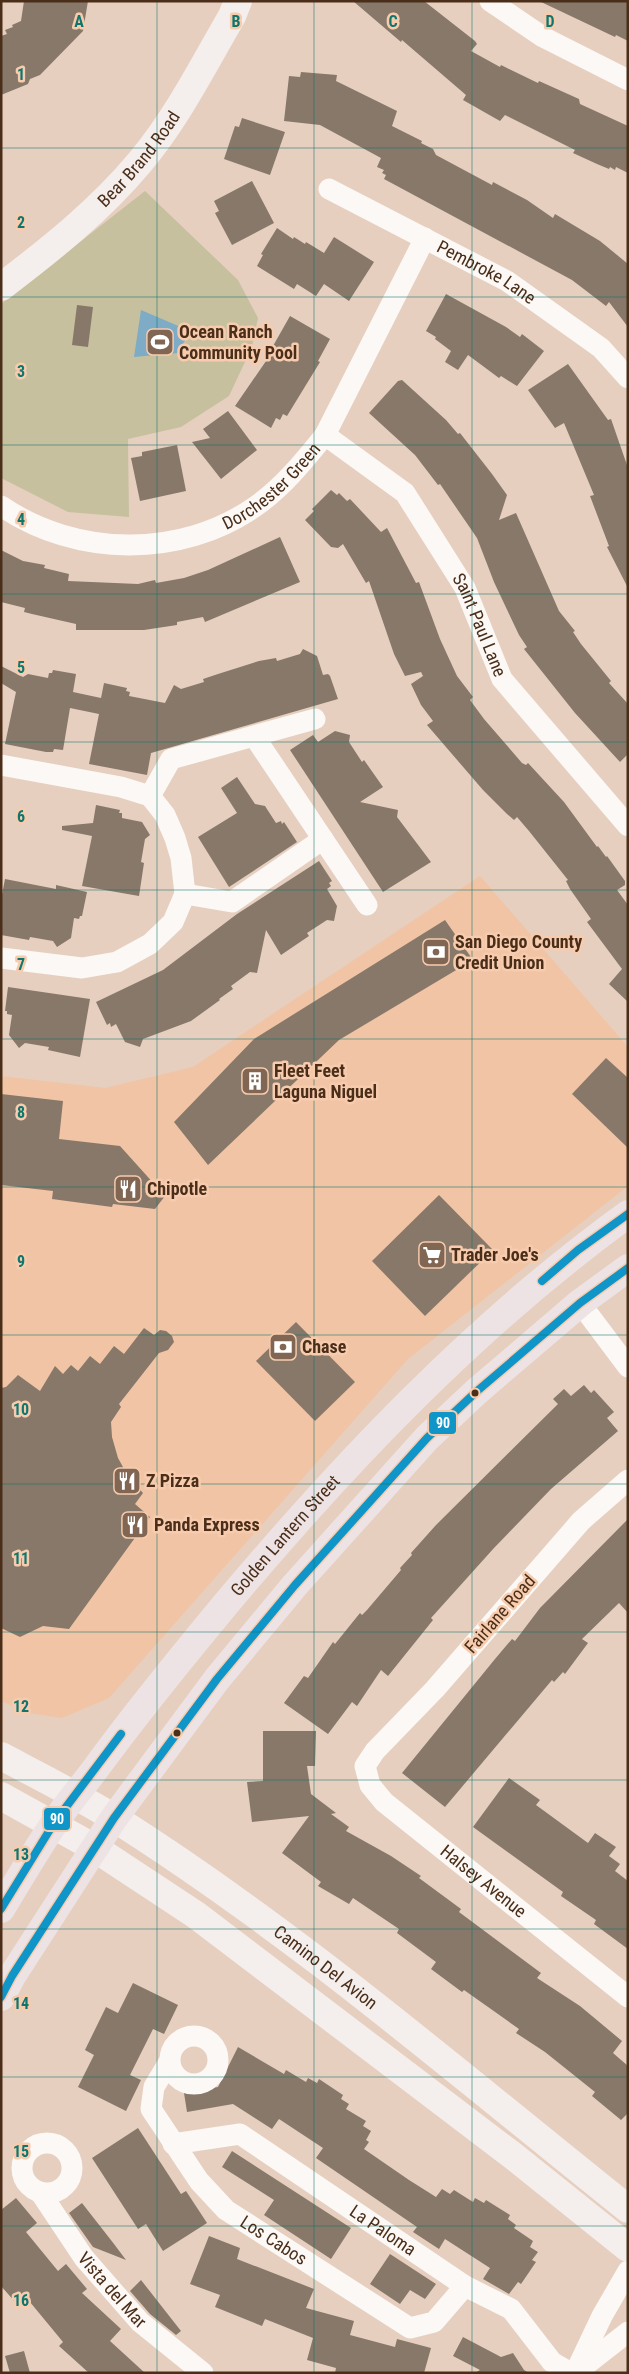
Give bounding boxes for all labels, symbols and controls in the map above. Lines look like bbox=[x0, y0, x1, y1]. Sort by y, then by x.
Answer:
text: A bbox=[74, 12, 84, 31]
text: B bbox=[232, 12, 241, 31]
text: C bbox=[388, 12, 398, 31]
text: D bbox=[545, 12, 555, 31]
text: 1 bbox=[17, 65, 25, 84]
street label: Bear Brand Road bbox=[93, 107, 184, 211]
text: 2 bbox=[17, 213, 25, 232]
street label: Pembroke Lane bbox=[434, 236, 540, 308]
place label: Ocean Ranch Community Pool bbox=[179, 321, 297, 363]
sports icon: Ocean Ranch Community Pool bbox=[145, 327, 175, 357]
text: 3 bbox=[17, 362, 25, 381]
street label: Dorchester Green bbox=[219, 438, 324, 534]
text: 4 bbox=[17, 510, 25, 529]
street label: Saint Paul Lane bbox=[448, 569, 511, 680]
text: 5 bbox=[17, 658, 25, 677]
text: 6 bbox=[17, 807, 25, 826]
place label: San Diego County Credit Union bbox=[455, 931, 582, 973]
bank icon: San Diego County Credit Union bbox=[421, 937, 451, 967]
text: 7 bbox=[17, 955, 25, 974]
place label: Fleet Feet Laguna Niguel bbox=[274, 1060, 377, 1102]
building icon: Fleet Feet Laguna Niguel bbox=[240, 1066, 270, 1096]
text: 8 bbox=[17, 1103, 25, 1122]
restaurant icon: Chipotle bbox=[113, 1174, 143, 1204]
place label: Chipotle bbox=[147, 1178, 208, 1199]
supermarket icon: Trader Joe's bbox=[417, 1240, 447, 1270]
place label: Trader Joe's bbox=[451, 1244, 539, 1265]
text: 9 bbox=[17, 1252, 25, 1271]
bank icon: Chase bbox=[268, 1332, 298, 1362]
place label: Chase bbox=[302, 1336, 347, 1357]
unlabelled marker bbox=[470, 1388, 480, 1398]
text: 10 bbox=[13, 1400, 29, 1419]
line badge: 90 bbox=[428, 1411, 457, 1435]
text: 90 bbox=[436, 1415, 450, 1431]
restaurant icon: Z Pizza bbox=[112, 1466, 142, 1496]
place label: Z Pizza bbox=[146, 1470, 199, 1491]
street label: Golden Lantern Street bbox=[226, 1471, 344, 1600]
restaurant icon: Panda Express bbox=[120, 1510, 150, 1540]
place label: Panda Express bbox=[154, 1514, 260, 1535]
text: 11 bbox=[13, 1549, 29, 1568]
street label: Fairlane Road bbox=[460, 1570, 539, 1657]
text: 12 bbox=[13, 1697, 29, 1716]
unlabelled marker bbox=[172, 1728, 182, 1738]
line badge: 90 bbox=[43, 1807, 71, 1831]
text: 90 bbox=[50, 1811, 64, 1827]
street label: Halsey Avenue bbox=[436, 1840, 531, 1922]
text: 13 bbox=[13, 1845, 29, 1864]
street label: Camino Del Avion bbox=[270, 1921, 382, 2013]
text: 14 bbox=[13, 1994, 29, 2013]
text: 15 bbox=[13, 2142, 29, 2161]
street label: La Paloma bbox=[346, 2200, 420, 2260]
street label: Los Cabos bbox=[237, 2211, 311, 2269]
street label: Vista del Mar bbox=[74, 2248, 151, 2333]
text: 16 bbox=[13, 2291, 29, 2310]

